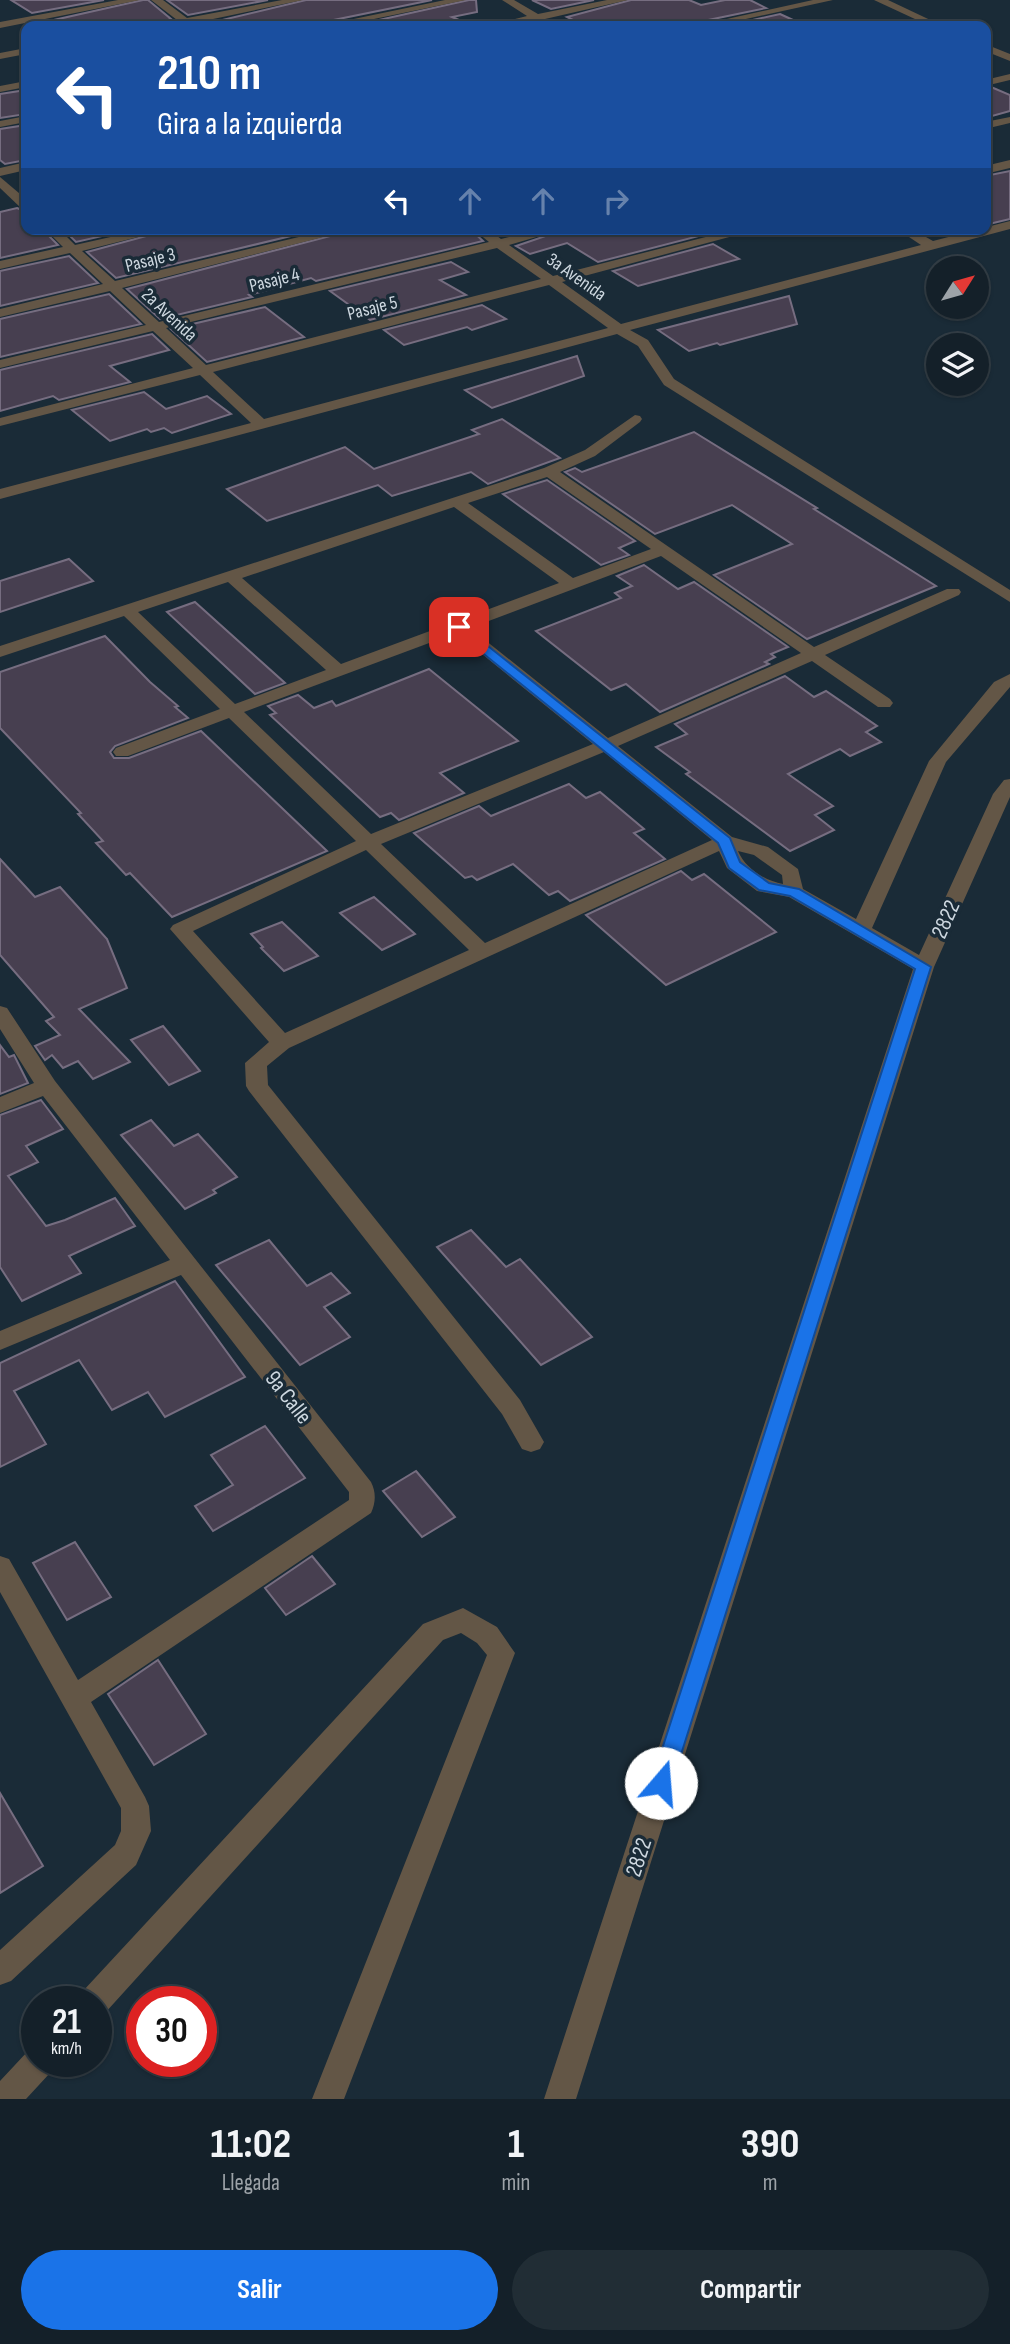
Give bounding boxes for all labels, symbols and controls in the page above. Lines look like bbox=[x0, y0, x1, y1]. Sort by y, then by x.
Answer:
text: 210 m bbox=[157, 45, 261, 104]
icon: left bbox=[42, 49, 133, 140]
text: Gira a la izquierda bbox=[157, 105, 343, 144]
icon: left bbox=[378, 182, 416, 220]
icon: ahead bbox=[451, 182, 489, 220]
icon: ahead bbox=[524, 182, 562, 220]
icon: right bbox=[597, 182, 635, 220]
street label: Pasaje 3 bbox=[123, 243, 178, 278]
street label: 3a Avenida bbox=[542, 248, 611, 306]
north arrow bbox=[926, 256, 989, 318]
map controls bbox=[926, 256, 989, 396]
street label: Pasaje 4 bbox=[247, 263, 302, 298]
street label: 2a Avenida bbox=[136, 284, 202, 347]
street label: Pasaje 5 bbox=[345, 291, 400, 326]
button: layers bbox=[926, 333, 989, 396]
pin bbox=[429, 597, 489, 657]
icon: arrive bbox=[440, 608, 478, 646]
street label: 2822 bbox=[925, 896, 967, 943]
street label: 9a Calle bbox=[259, 1365, 318, 1430]
position arrow bbox=[624, 1746, 698, 1820]
street label: 2822 bbox=[620, 1835, 658, 1880]
speed limit sign: 30 bbox=[126, 1986, 217, 2077]
text: 21 bbox=[52, 2001, 81, 2044]
text: km/h bbox=[51, 2038, 82, 2059]
text: 11:02 bbox=[210, 2119, 291, 2170]
text: 1 bbox=[508, 2119, 524, 2170]
text: 390 bbox=[741, 2119, 800, 2170]
text: Llegada bbox=[222, 2169, 280, 2197]
text: min bbox=[502, 2169, 530, 2197]
text: m bbox=[763, 2169, 778, 2197]
button: Salir bbox=[21, 2250, 498, 2330]
button: Compartir bbox=[512, 2250, 989, 2330]

